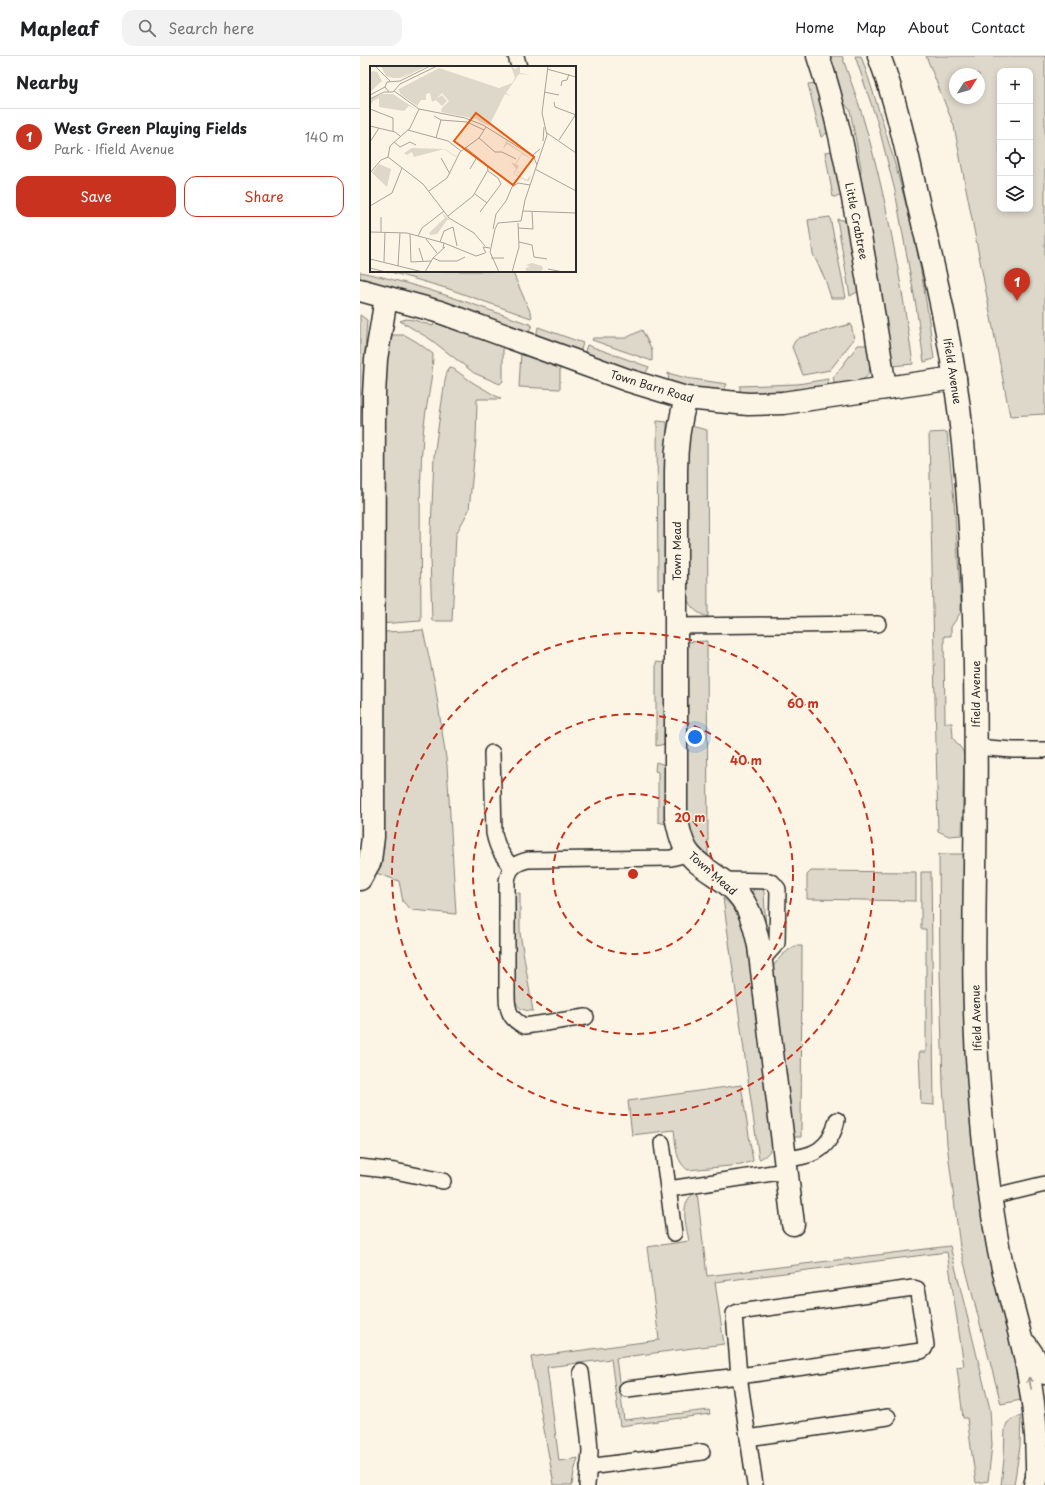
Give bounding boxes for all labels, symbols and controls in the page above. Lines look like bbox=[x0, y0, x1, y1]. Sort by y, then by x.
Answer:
search box bbox=[122, 10, 402, 46]
text: Mapleaf bbox=[20, 14, 98, 42]
text: Search here bbox=[168, 16, 254, 39]
icon: search bbox=[136, 17, 158, 39]
text: Home bbox=[795, 17, 834, 38]
text: Map bbox=[856, 17, 886, 38]
text: About bbox=[908, 17, 949, 38]
text: Contact bbox=[971, 17, 1025, 38]
inset map bbox=[370, 66, 576, 272]
north arrow bbox=[949, 68, 985, 104]
map controls bbox=[997, 68, 1033, 212]
button: + bbox=[997, 68, 1033, 104]
text: Nearby bbox=[16, 69, 78, 95]
button: − bbox=[997, 104, 1033, 140]
text: West Green Playing Fields bbox=[54, 116, 247, 139]
text: 1 bbox=[26, 127, 32, 146]
text: 140 m bbox=[305, 127, 344, 146]
text: Park · Ifield Avenue bbox=[54, 139, 174, 158]
button: locate bbox=[997, 140, 1033, 176]
button: Save bbox=[16, 176, 176, 217]
button: Share bbox=[184, 176, 344, 217]
button: layers bbox=[997, 176, 1033, 212]
street label: Little Crabtree bbox=[841, 181, 873, 261]
pin: 1 bbox=[1004, 268, 1030, 301]
street label: Ifield Avenue bbox=[939, 337, 967, 405]
street label: Town Barn Road bbox=[608, 365, 696, 407]
street label: Town Mead bbox=[668, 521, 685, 581]
street label: Ifield Avenue bbox=[967, 661, 984, 727]
text: 60 m bbox=[787, 694, 819, 712]
your location bbox=[685, 727, 705, 747]
text: 40 m bbox=[730, 751, 762, 769]
text: 20 m bbox=[674, 808, 706, 826]
street label: Town Mead bbox=[685, 847, 741, 899]
centre of rings bbox=[626, 867, 640, 881]
street label: Ifield Avenue bbox=[966, 984, 986, 1052]
one-way arrow bbox=[1025, 1377, 1033, 1390]

